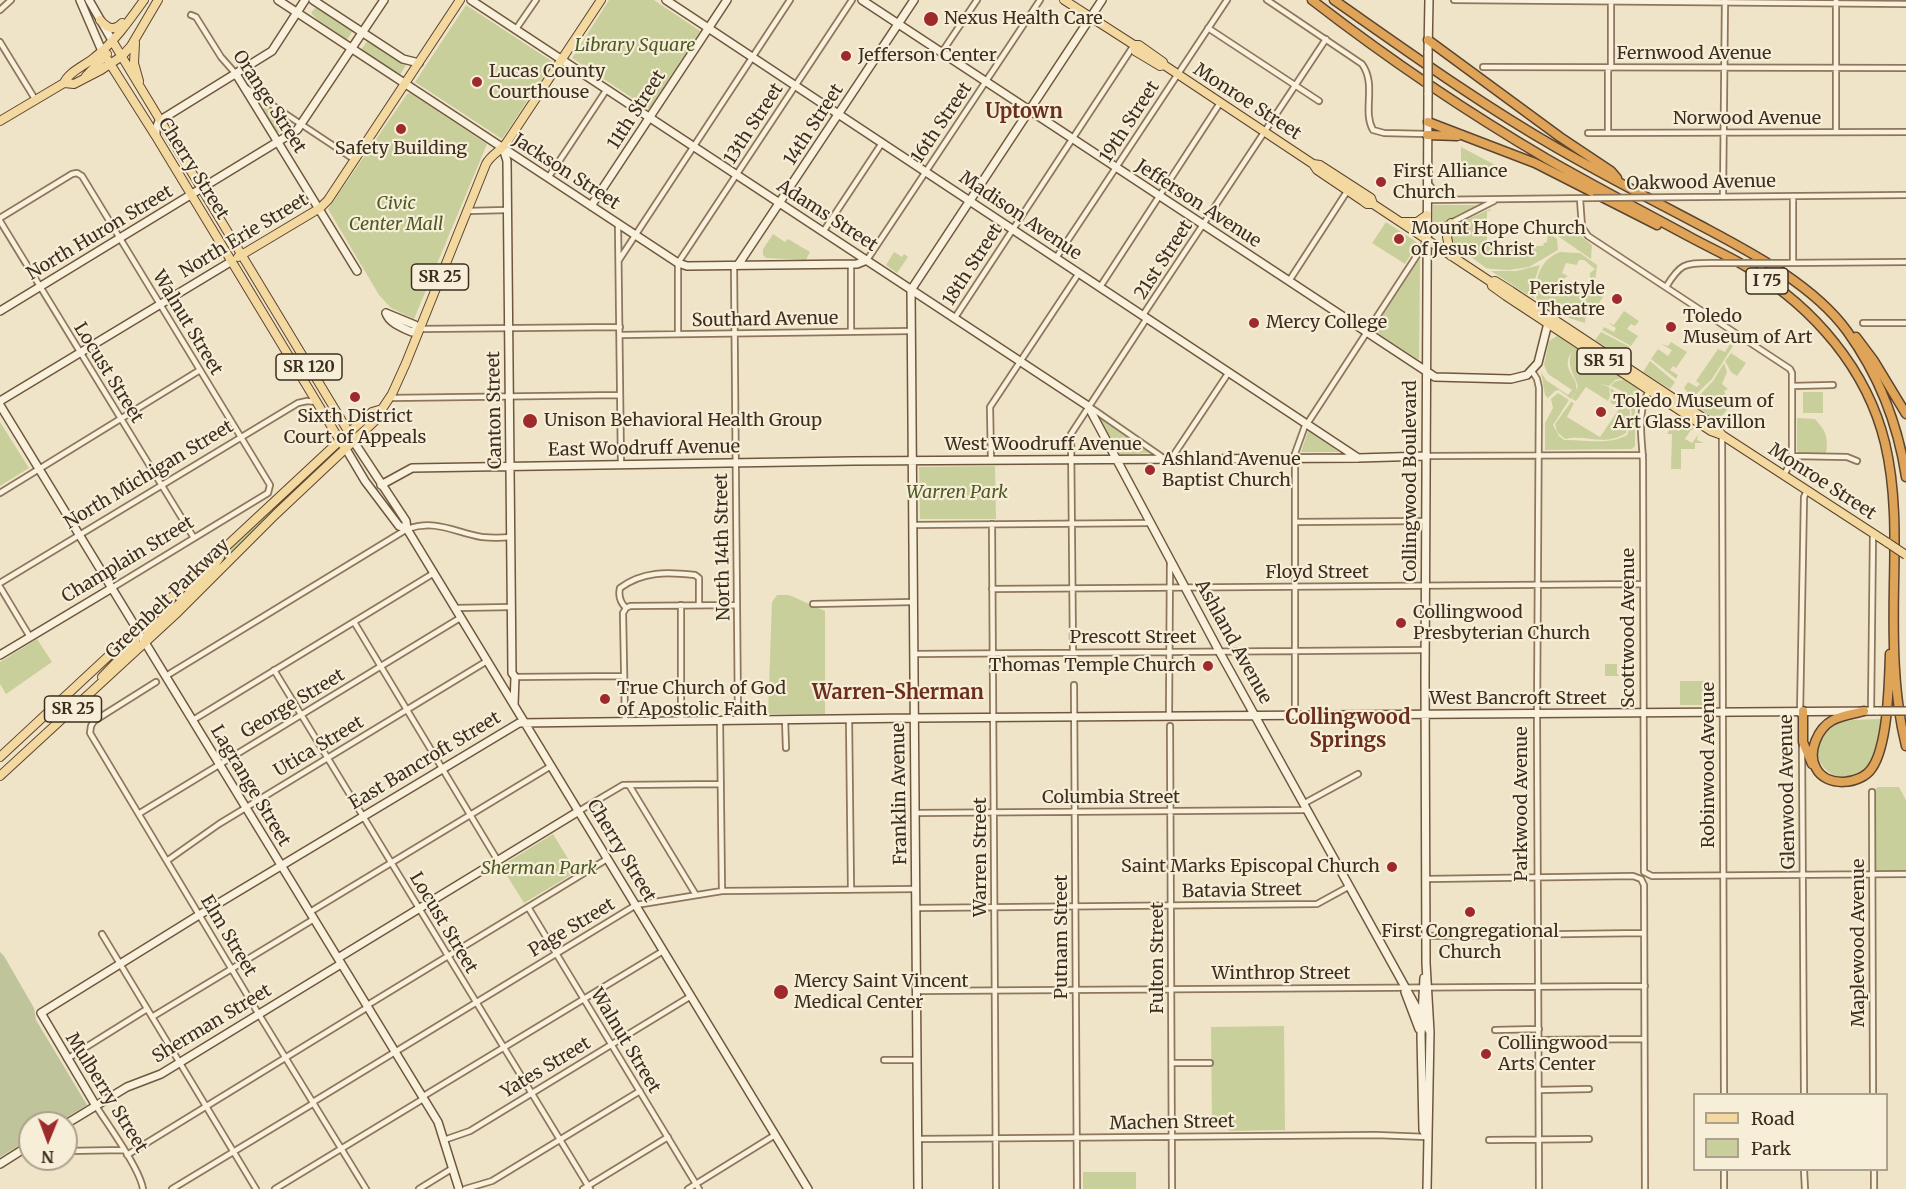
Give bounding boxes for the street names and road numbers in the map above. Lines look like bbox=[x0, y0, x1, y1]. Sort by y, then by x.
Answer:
street label: Fernwood Avenue bbox=[1617, 43, 1771, 65]
street label: Orange Street bbox=[228, 47, 310, 157]
street label: Monroe Street bbox=[1189, 59, 1305, 145]
street label: 11th Street bbox=[604, 66, 670, 154]
street label: 19th Street bbox=[1096, 77, 1164, 167]
street label: 13th Street bbox=[720, 79, 788, 169]
street label: 16th Street bbox=[907, 79, 977, 167]
street label: 14th Street bbox=[780, 80, 848, 170]
street label: Norwood Avenue bbox=[1673, 108, 1821, 130]
street label: Cherry Street bbox=[153, 114, 233, 224]
street label: Jackson Street bbox=[508, 129, 624, 215]
street label: Jefferson Avenue bbox=[1131, 155, 1265, 253]
street label: Madison Avenue bbox=[955, 167, 1085, 265]
street label: Oakwood Avenue bbox=[1626, 171, 1776, 195]
street label: Adams Street bbox=[773, 175, 881, 257]
street label: North Huron Street bbox=[23, 181, 177, 285]
street label: North Erie Street bbox=[176, 189, 312, 283]
street label: 21st Street bbox=[1130, 216, 1198, 304]
street label: 18th Street bbox=[939, 220, 1007, 310]
road number: SR 25 bbox=[412, 264, 468, 290]
street label: Walnut Street bbox=[147, 267, 227, 379]
road number: I 75 bbox=[1746, 268, 1788, 294]
street label: Southard Avenue bbox=[691, 308, 839, 332]
street label: Locust Street bbox=[69, 319, 147, 427]
road number: SR 51 bbox=[1577, 348, 1631, 374]
street label: Canton Street bbox=[483, 351, 507, 469]
road number: SR 120 bbox=[276, 354, 342, 380]
street label: Collingwood Boulevard bbox=[1400, 380, 1422, 582]
street label: North Michigan Street bbox=[61, 416, 237, 534]
street label: West Woodruff Avenue bbox=[944, 434, 1142, 456]
street label: East Woodruff Avenue bbox=[548, 437, 740, 461]
street label: Monroe Street bbox=[1764, 439, 1880, 525]
street label: North 14th Street bbox=[711, 473, 735, 621]
street label: Champlain Street bbox=[58, 512, 198, 608]
street label: Greenbelt Parkway bbox=[102, 534, 234, 664]
street label: Scottwood Avenue bbox=[1618, 548, 1640, 708]
street label: Floyd Street bbox=[1265, 562, 1369, 584]
street label: Ashland Avenue bbox=[1190, 576, 1276, 708]
street label: Prescott Street bbox=[1070, 627, 1196, 649]
street label: George Street bbox=[237, 665, 349, 743]
street label: Robinwood Avenue bbox=[1698, 682, 1720, 848]
street label: West Bancroft Street bbox=[1429, 688, 1607, 710]
road number: SR 25 bbox=[44, 696, 101, 722]
street label: East Bancroft Street bbox=[345, 707, 505, 815]
street label: Utica Street bbox=[270, 712, 368, 782]
street label: Glenwood Avenue bbox=[1776, 714, 1800, 870]
street label: Lagrange Street bbox=[205, 721, 295, 851]
street label: Franklin Avenue bbox=[888, 723, 912, 865]
street label: Parkwood Avenue bbox=[1511, 726, 1533, 882]
street label: Columbia Street bbox=[1042, 787, 1180, 809]
street label: Cherry Street bbox=[582, 796, 660, 906]
street label: Warren Street bbox=[970, 797, 992, 917]
street label: Maplewood Avenue bbox=[1848, 859, 1870, 1027]
street label: Locust Street bbox=[404, 868, 482, 978]
street label: Putnam Street bbox=[1051, 874, 1073, 1000]
street label: Batavia Street bbox=[1182, 879, 1302, 903]
street label: Elm Street bbox=[195, 892, 261, 980]
street label: Page Street bbox=[525, 894, 619, 962]
street label: Fulton Street bbox=[1147, 902, 1169, 1014]
street label: Winthrop Street bbox=[1211, 963, 1351, 985]
street label: Sherman Street bbox=[149, 980, 275, 1068]
street label: Walnut Street bbox=[585, 985, 665, 1097]
street label: Mulberry Street bbox=[60, 1029, 152, 1157]
street label: Yates Street bbox=[497, 1033, 595, 1103]
street label: Machen Street bbox=[1109, 1111, 1235, 1135]

